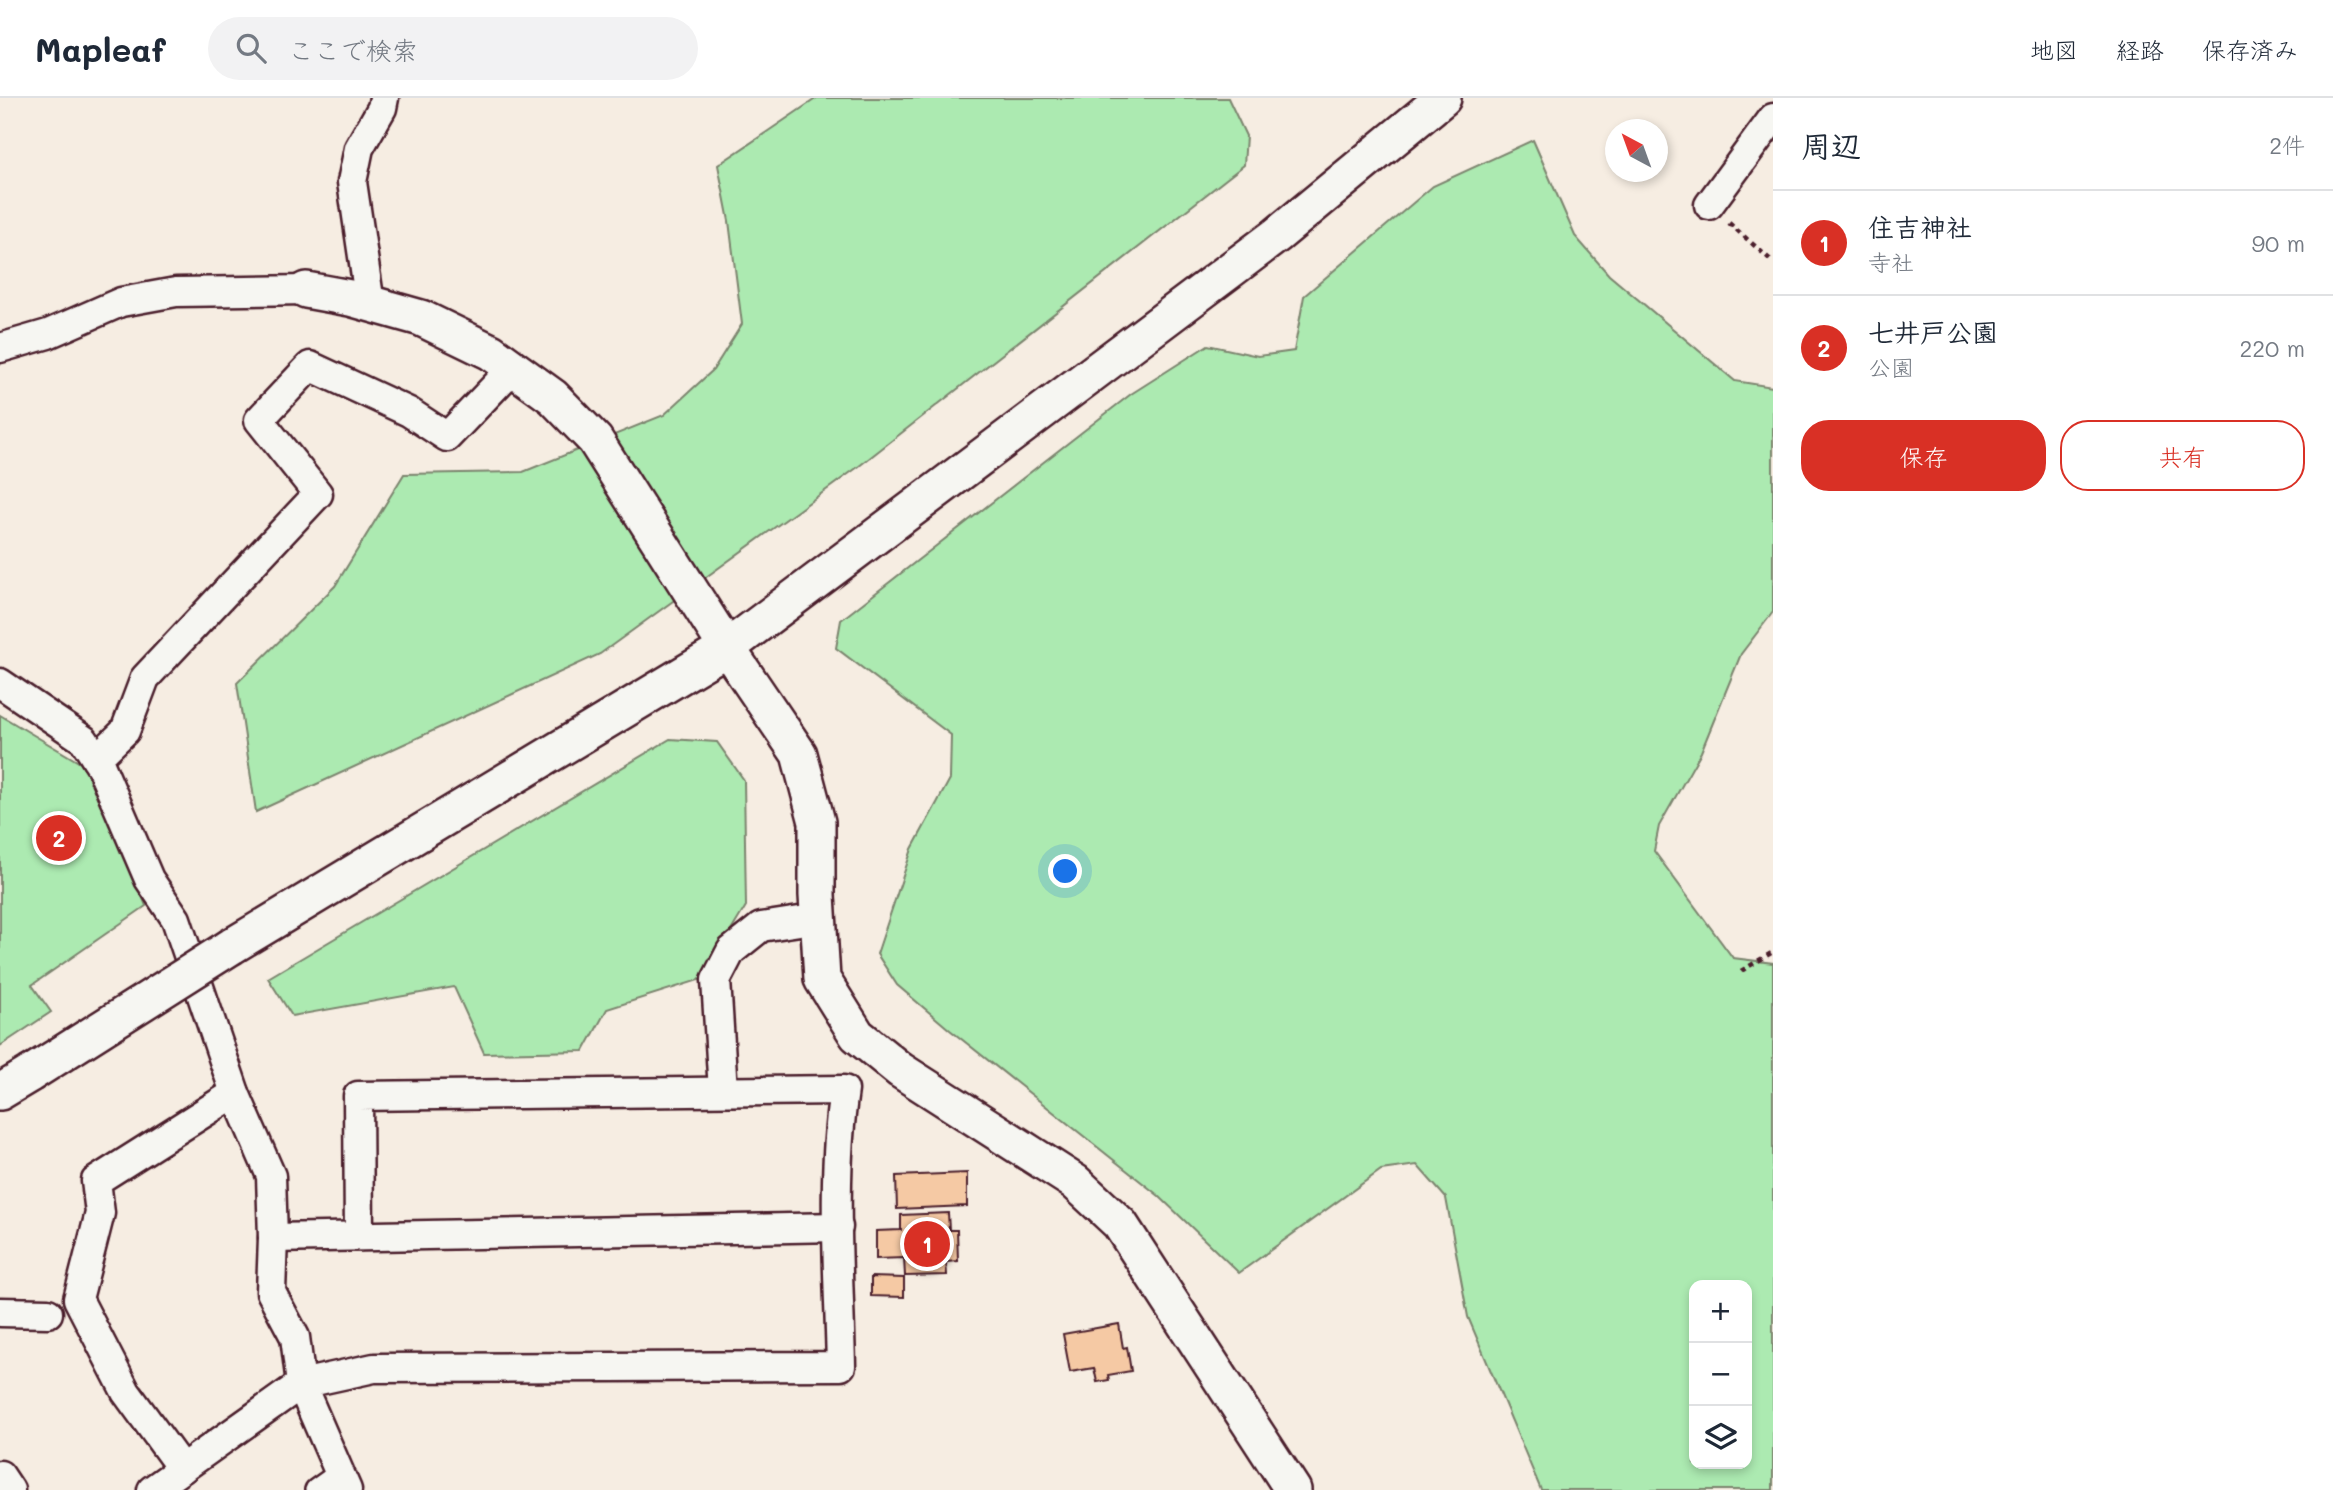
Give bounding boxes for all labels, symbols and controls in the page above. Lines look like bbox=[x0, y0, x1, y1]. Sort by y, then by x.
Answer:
search box bbox=[208, 17, 698, 80]
text: Mapleaf bbox=[35, 27, 166, 70]
icon: search bbox=[232, 29, 270, 67]
text: ここで検索 bbox=[288, 33, 418, 67]
text: 地図 bbox=[2030, 34, 2078, 65]
text: 経路 bbox=[2116, 34, 2164, 65]
text: 保存済み bbox=[2202, 34, 2298, 65]
north arrow bbox=[1605, 119, 1668, 182]
text: 周辺 bbox=[1801, 125, 1861, 165]
text: 2件 bbox=[2269, 130, 2305, 160]
text: 住吉神社 bbox=[1868, 210, 1972, 244]
text: 1 bbox=[1819, 228, 1829, 258]
text: 90 m bbox=[2252, 228, 2305, 258]
text: 寺社 bbox=[1868, 247, 1914, 277]
text: 七井戸公園 bbox=[1868, 315, 1998, 349]
text: 2 bbox=[1818, 333, 1830, 363]
text: 220 m bbox=[2239, 333, 2305, 363]
text: 公園 bbox=[1868, 352, 1914, 382]
button: 保存 bbox=[1801, 420, 2046, 491]
button: 共有 bbox=[2060, 420, 2305, 491]
pin: 2 bbox=[36, 812, 82, 864]
your location bbox=[1048, 854, 1082, 888]
pin: 1 bbox=[904, 1218, 950, 1270]
map controls bbox=[1689, 1280, 1752, 1469]
button: + bbox=[1689, 1280, 1752, 1343]
button: − bbox=[1689, 1343, 1752, 1406]
button: layers bbox=[1689, 1406, 1752, 1469]

